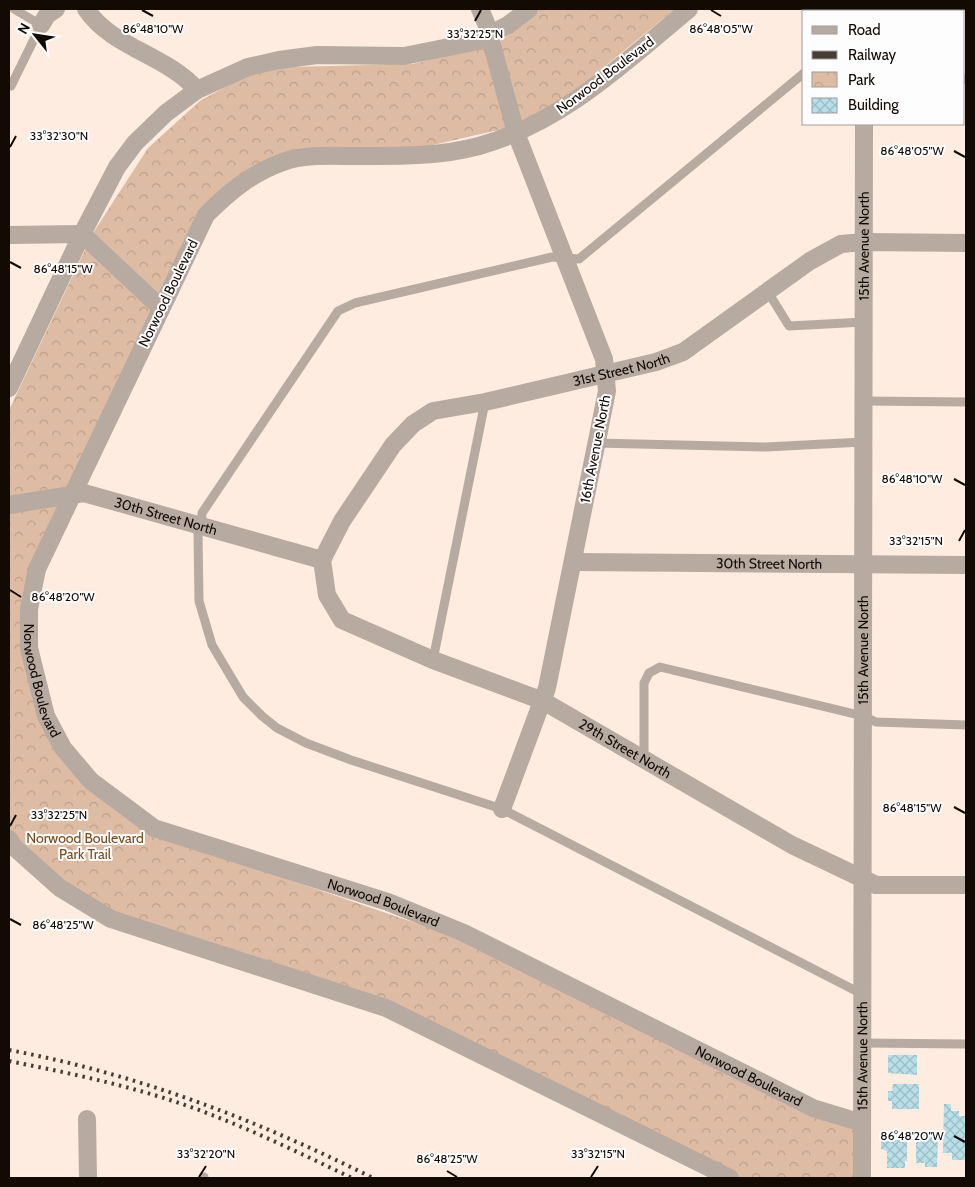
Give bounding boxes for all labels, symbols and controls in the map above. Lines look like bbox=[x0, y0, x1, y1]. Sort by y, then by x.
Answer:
north arrow bbox=[10, 10, 60, 60]
legend bbox=[802, 10, 965, 125]
text: N bbox=[13, 20, 34, 37]
text: 86°48'10"W bbox=[123, 21, 184, 36]
text: 86°48'05"W bbox=[689, 21, 753, 36]
text: Road bbox=[848, 21, 881, 39]
text: 33°32'25"N bbox=[447, 26, 503, 41]
street label: Norwood Boulevard bbox=[553, 32, 657, 118]
text: Railway bbox=[848, 46, 897, 64]
text: Park bbox=[848, 71, 875, 89]
text: Building bbox=[848, 96, 899, 114]
text: 33°32'30"N bbox=[30, 128, 88, 143]
text: 86°48'05"W bbox=[880, 143, 944, 158]
street label: 15th Avenue North bbox=[855, 191, 873, 301]
street label: Norwood Boulevard bbox=[134, 236, 202, 350]
text: 86°48'15"W bbox=[33, 261, 93, 276]
street label: 31st Street North bbox=[571, 349, 672, 390]
street label: 16th Avenue North bbox=[576, 393, 614, 505]
text: 86°48'10"W bbox=[882, 471, 943, 486]
street label: 30th Street North bbox=[112, 493, 219, 539]
text: 33°32'15"N bbox=[889, 533, 943, 548]
street label: 30th Street North bbox=[716, 554, 822, 573]
text: 86°48'20"W bbox=[31, 589, 95, 604]
street label: 15th Avenue North bbox=[854, 595, 872, 705]
street label: Norwood Boulevard bbox=[20, 624, 65, 741]
street label: 29th Street North bbox=[575, 715, 675, 782]
text: 86°48'15"W bbox=[882, 800, 942, 815]
text: 33°32'25"N bbox=[31, 807, 87, 822]
park label: Norwood Boulevard Park Trail bbox=[26, 829, 144, 863]
street label: Norwood Boulevard bbox=[325, 874, 442, 931]
text: 86°48'25"W bbox=[32, 917, 94, 932]
street label: 15th Avenue North bbox=[853, 1001, 871, 1111]
street label: Norwood Boulevard bbox=[692, 1041, 805, 1110]
text: 86°48'20"W bbox=[880, 1128, 944, 1143]
text: 33°32'20"N bbox=[177, 1146, 235, 1161]
text: 33°32'15"N bbox=[571, 1146, 625, 1161]
text: 86°48'25"W bbox=[416, 1151, 478, 1166]

